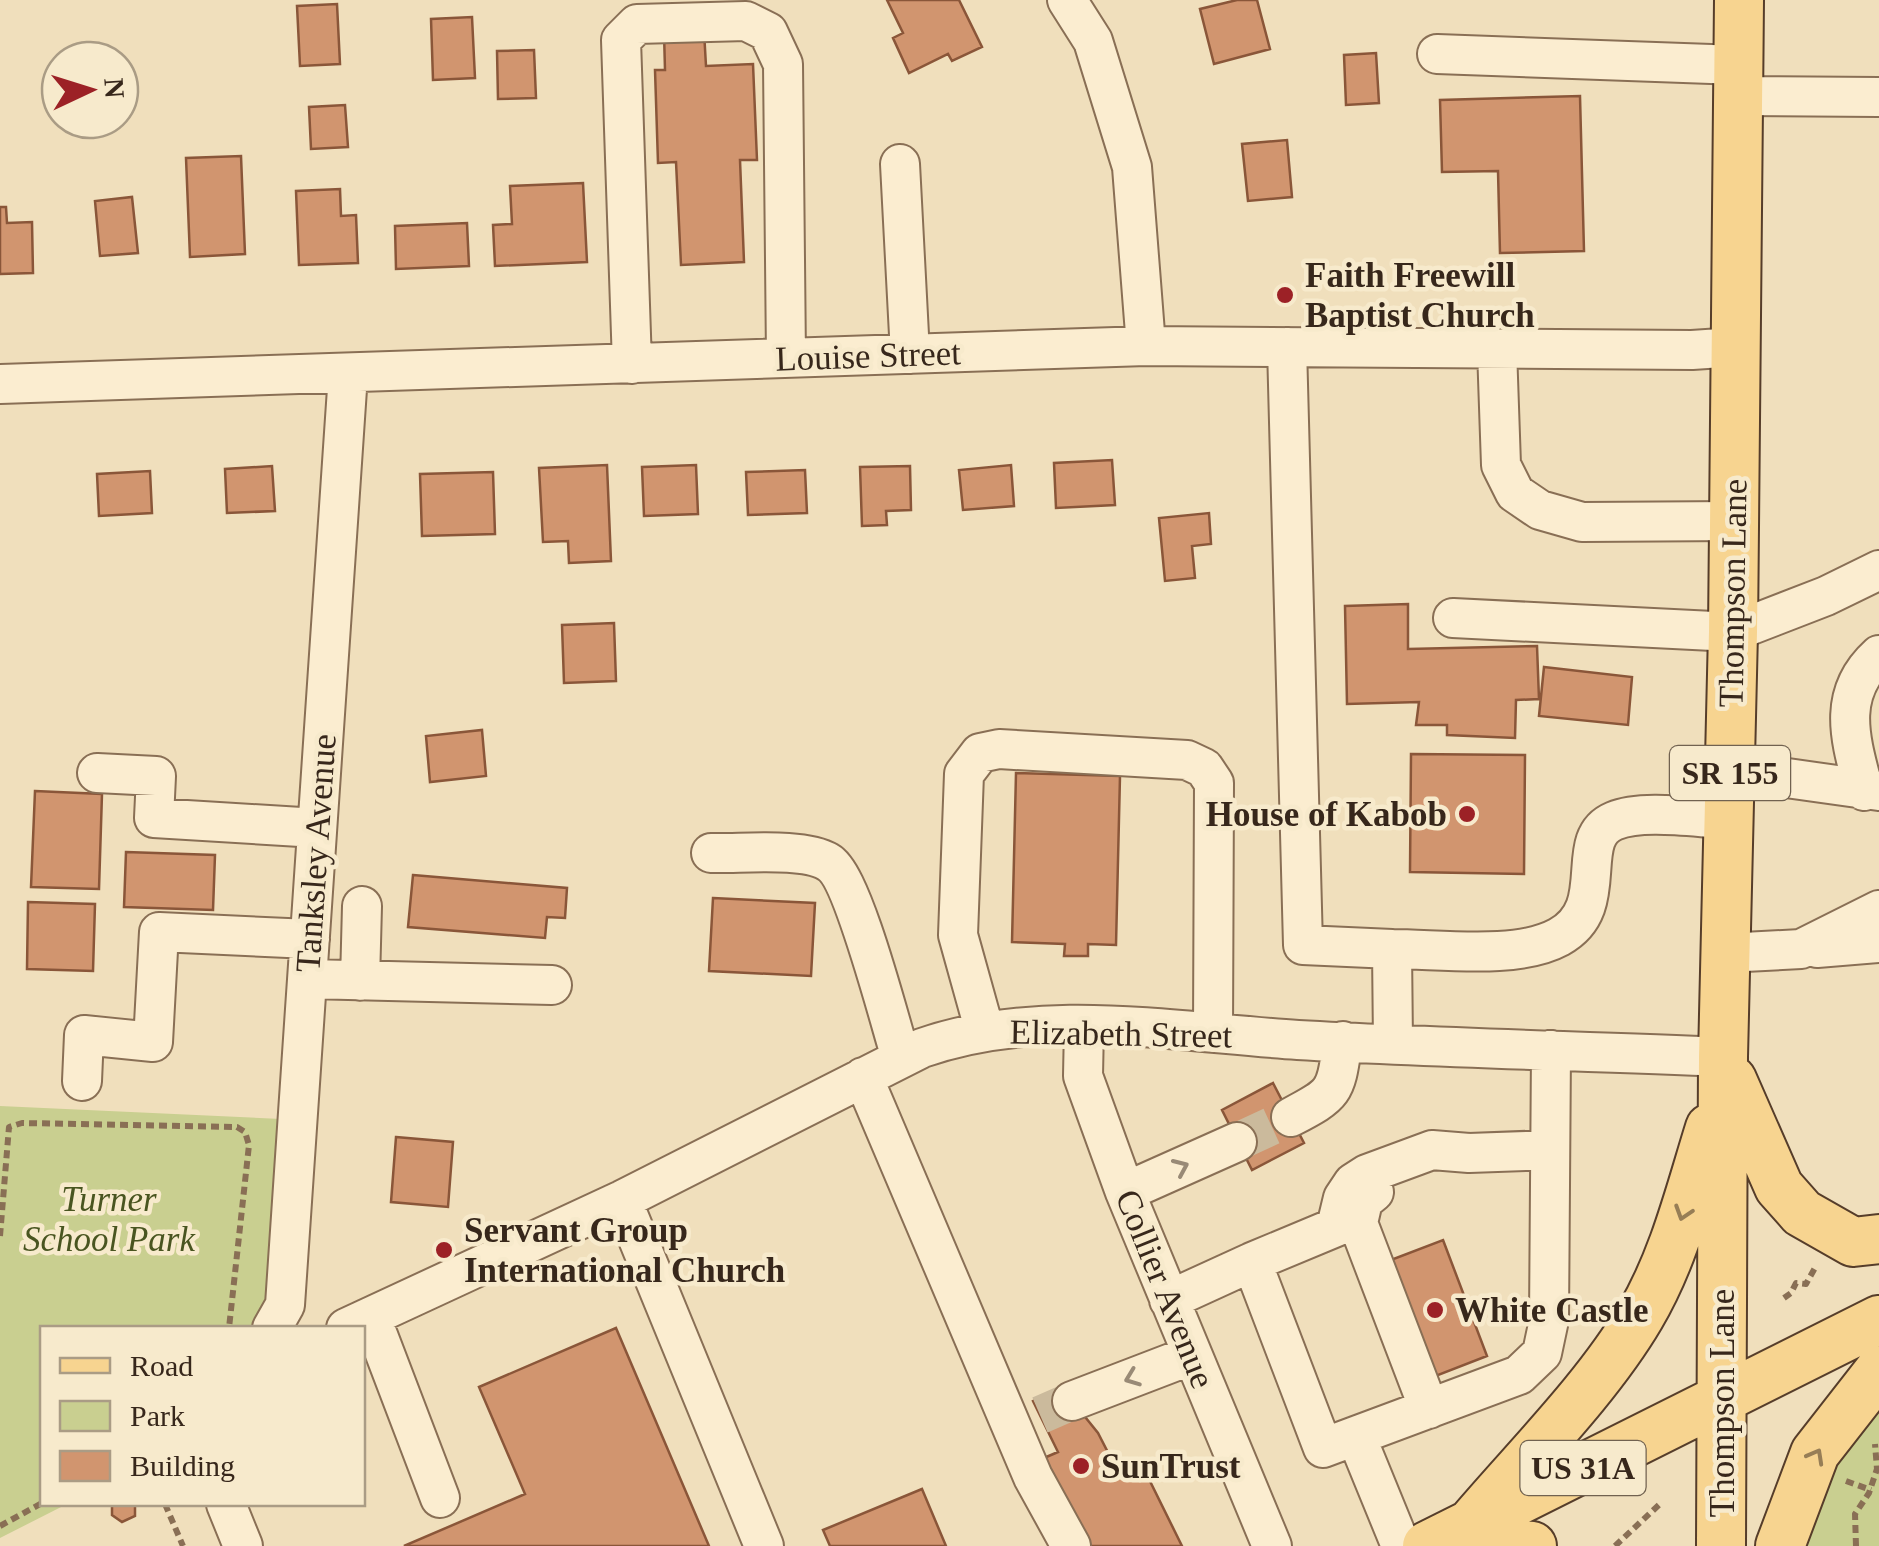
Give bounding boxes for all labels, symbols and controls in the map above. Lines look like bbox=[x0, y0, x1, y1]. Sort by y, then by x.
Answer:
north arrow bbox=[40, 40, 140, 140]
text: N bbox=[98, 77, 131, 99]
place label: Faith Freewill Baptist Church bbox=[1305, 256, 1535, 335]
marker: Faith Freewill Baptist Church bbox=[1274, 284, 1296, 306]
street label: Louise Street bbox=[775, 333, 962, 379]
street label: Thompson Lane bbox=[1712, 478, 1754, 708]
street label: Tanksley Avenue bbox=[288, 732, 344, 974]
road number: SR 155 bbox=[1670, 746, 1790, 800]
place label: House of Kabob bbox=[1206, 795, 1447, 834]
marker: House of Kabob bbox=[1456, 803, 1478, 825]
street label: Elizabeth Street bbox=[1009, 1013, 1233, 1055]
one-way arrow bbox=[1171, 1159, 1189, 1179]
park label: Turner School Park bbox=[23, 1180, 196, 1259]
street label: Collier Avenue bbox=[1108, 1184, 1222, 1394]
one-way arrow bbox=[1674, 1204, 1694, 1221]
place label: Servant Group International Church bbox=[464, 1211, 785, 1290]
marker: Servant Group International Church bbox=[433, 1239, 455, 1261]
street label: Thompson Lane bbox=[1703, 1289, 1742, 1517]
place label: White Castle bbox=[1455, 1291, 1648, 1330]
marker: White Castle bbox=[1424, 1299, 1446, 1321]
legend bbox=[40, 1326, 365, 1506]
text: Road bbox=[130, 1349, 193, 1382]
one-way arrow bbox=[1125, 1367, 1142, 1387]
text: Park bbox=[130, 1399, 185, 1432]
road number: US 31A bbox=[1520, 1441, 1646, 1495]
place label: SunTrust bbox=[1101, 1447, 1241, 1486]
one-way arrow bbox=[1804, 1448, 1823, 1467]
text: Building bbox=[130, 1449, 235, 1482]
marker: SunTrust bbox=[1070, 1455, 1092, 1477]

